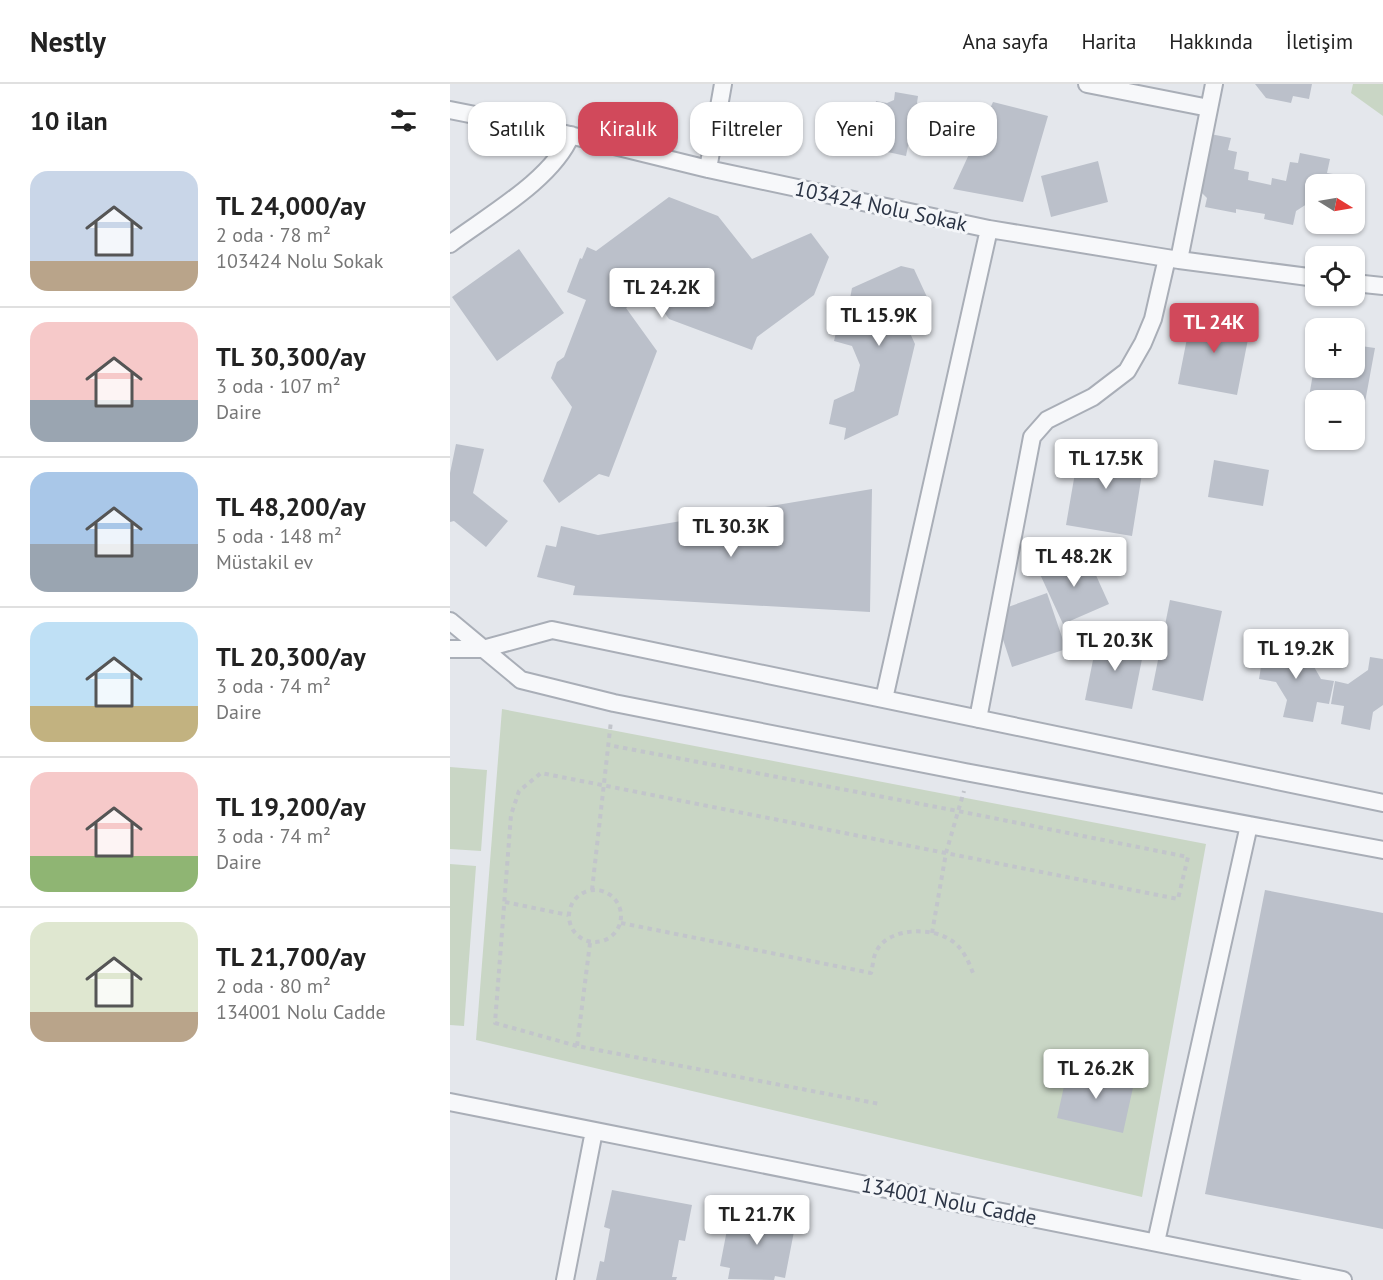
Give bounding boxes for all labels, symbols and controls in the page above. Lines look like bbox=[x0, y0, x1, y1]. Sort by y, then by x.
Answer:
text: Nestly bbox=[30, 23, 106, 60]
text: Ana sayfa bbox=[963, 28, 1048, 55]
text: Harita bbox=[1081, 28, 1136, 55]
text: Hakkında bbox=[1169, 28, 1253, 55]
text: İletişim bbox=[1286, 28, 1353, 55]
chip: Satılık bbox=[468, 102, 566, 156]
chip: Kiralık bbox=[578, 102, 678, 156]
chip: Filtreler bbox=[690, 102, 803, 156]
chip: Yeni bbox=[815, 102, 895, 156]
chip: Daire bbox=[907, 102, 997, 156]
text: 10 ilan bbox=[30, 104, 108, 137]
icon: filters bbox=[387, 104, 420, 137]
north arrow bbox=[1305, 174, 1365, 234]
map controls bbox=[1305, 174, 1365, 450]
street label: 103424 Nolu Sokak bbox=[792, 175, 970, 237]
text: TL 24,000/ay bbox=[216, 189, 366, 222]
icon: home bbox=[78, 195, 150, 267]
text: 2 oda · 78 m² bbox=[216, 222, 331, 248]
button: locate bbox=[1305, 246, 1365, 306]
text: 103424 Nolu Sokak bbox=[216, 248, 383, 274]
pin: TL 24.2K bbox=[600, 268, 724, 319]
text: TL 24.2K bbox=[623, 274, 701, 300]
pin: TL 15.9K bbox=[817, 296, 941, 347]
text: TL 15.9K bbox=[840, 302, 918, 328]
pin: TL 24K bbox=[1165, 303, 1263, 354]
text: TL 24K bbox=[1184, 309, 1244, 335]
button: + bbox=[1305, 318, 1365, 378]
text: TL 30,300/ay bbox=[216, 340, 366, 373]
icon: home bbox=[78, 346, 150, 418]
text: 3 oda · 107 m² bbox=[216, 373, 341, 399]
button: − bbox=[1305, 390, 1365, 450]
text: Daire bbox=[216, 399, 261, 425]
pin: TL 17.5K bbox=[1044, 439, 1168, 490]
text: TL 17.5K bbox=[1069, 445, 1143, 471]
text: TL 48,200/ay bbox=[216, 490, 366, 523]
icon: home bbox=[78, 496, 150, 568]
pin: TL 30.3K bbox=[669, 507, 793, 558]
text: TL 30.3K bbox=[692, 513, 770, 539]
text: 5 oda · 148 m² bbox=[216, 523, 342, 549]
pin: TL 48.2K bbox=[1012, 537, 1136, 588]
text: TL 48.2K bbox=[1035, 543, 1113, 569]
text: Müstakil ev bbox=[216, 549, 313, 575]
pin: TL 20.3K bbox=[1053, 621, 1177, 672]
text: TL 20.3K bbox=[1076, 627, 1154, 653]
pin: TL 19.2K bbox=[1234, 629, 1358, 680]
text: TL 19.2K bbox=[1257, 635, 1335, 661]
text: TL 20,300/ay bbox=[216, 640, 366, 673]
icon: home bbox=[78, 646, 150, 718]
text: 3 oda · 74 m² bbox=[216, 673, 331, 699]
text: Daire bbox=[216, 699, 261, 725]
text: TL 19,200/ay bbox=[216, 790, 366, 823]
icon: home bbox=[78, 796, 150, 868]
text: 3 oda · 74 m² bbox=[216, 823, 331, 849]
text: Daire bbox=[216, 849, 261, 875]
text: TL 21,700/ay bbox=[216, 940, 366, 973]
icon: home bbox=[78, 946, 150, 1018]
text: 2 oda · 80 m² bbox=[216, 973, 331, 999]
text: 134001 Nolu Cadde bbox=[216, 999, 386, 1025]
pin: TL 26.2K bbox=[1034, 1049, 1158, 1100]
text: TL 26.2K bbox=[1057, 1055, 1135, 1081]
street label: 134001 Nolu Cadde bbox=[859, 1171, 1039, 1231]
pin: TL 21.7K bbox=[695, 1195, 819, 1246]
text: TL 21.7K bbox=[718, 1201, 796, 1227]

